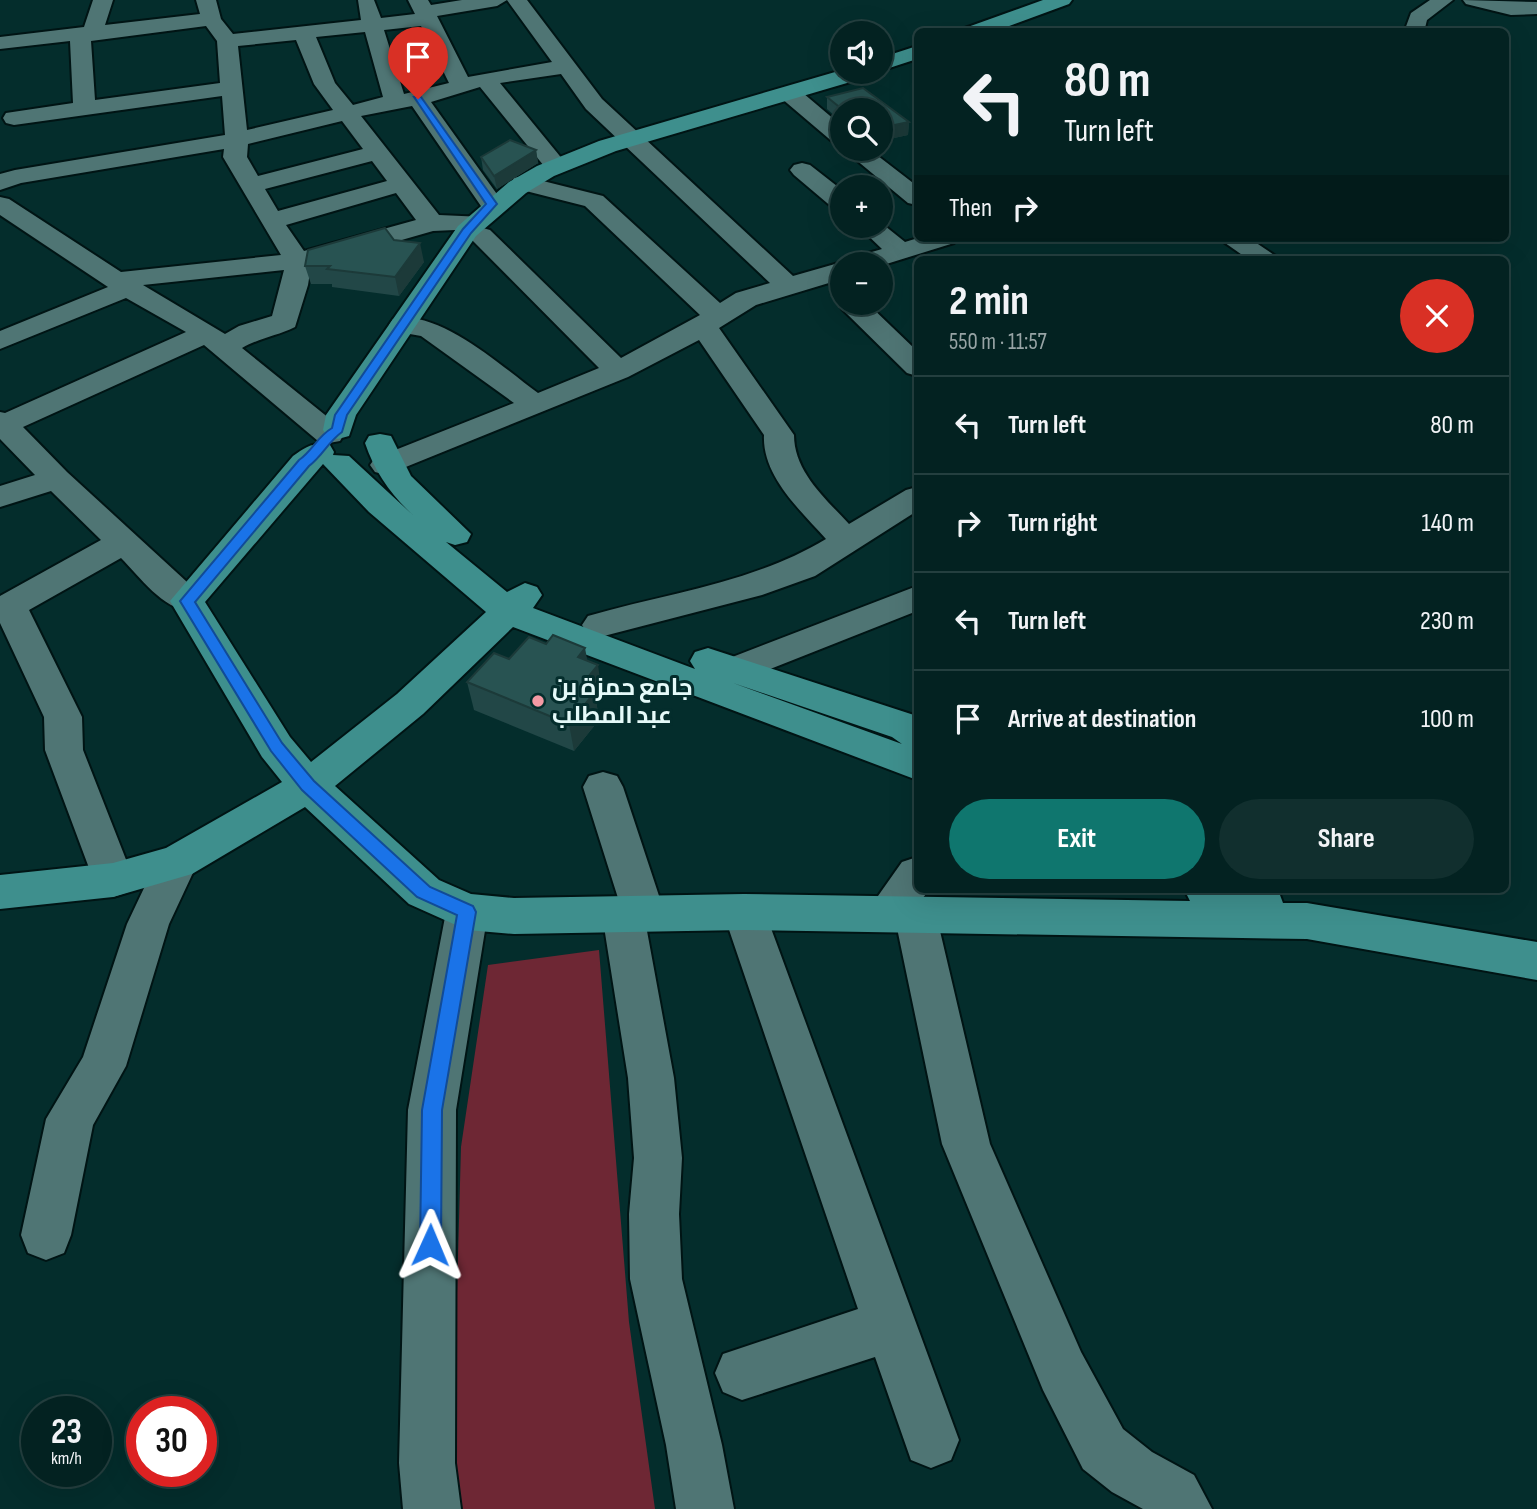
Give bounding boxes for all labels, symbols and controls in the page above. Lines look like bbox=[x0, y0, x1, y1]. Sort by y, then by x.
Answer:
map controls bbox=[830, 21, 893, 315]
button: sound bbox=[830, 21, 893, 84]
pin bbox=[388, 27, 448, 99]
icon: arrive bbox=[399, 38, 437, 76]
text: 80 m bbox=[1064, 52, 1151, 111]
icon: left bbox=[949, 56, 1040, 147]
button: search bbox=[830, 98, 893, 161]
text: Turn left bbox=[1064, 112, 1154, 151]
button: + bbox=[830, 175, 893, 238]
icon: right bbox=[1006, 189, 1044, 227]
text: Then bbox=[949, 193, 992, 224]
button: − bbox=[830, 252, 893, 315]
text: 2 min bbox=[949, 276, 1029, 327]
button: close bbox=[1400, 279, 1474, 353]
text: 550 m · 11:57 bbox=[949, 328, 1047, 356]
icon: left bbox=[949, 406, 987, 444]
text: Turn left bbox=[1008, 410, 1086, 441]
text: 80 m bbox=[1430, 410, 1474, 441]
icon: right bbox=[949, 504, 987, 542]
text: Turn right bbox=[1008, 508, 1097, 539]
text: 140 m bbox=[1422, 508, 1474, 539]
icon: left bbox=[949, 602, 987, 640]
text: Turn left bbox=[1008, 606, 1086, 637]
text: 230 m bbox=[1420, 606, 1474, 637]
place label: جامع حمزة بن عبد المطلب bbox=[552, 673, 693, 730]
marker: جامع حمزة بن عبد المطلب bbox=[530, 693, 546, 709]
icon: arrive bbox=[949, 700, 987, 738]
text: Arrive at destination bbox=[1008, 704, 1196, 735]
text: 100 m bbox=[1421, 704, 1474, 735]
button: Exit bbox=[949, 799, 1205, 879]
button: Share bbox=[1219, 799, 1474, 879]
position arrow bbox=[393, 1208, 467, 1282]
speed limit sign: 30 bbox=[126, 1396, 217, 1487]
text: 23 bbox=[51, 1411, 82, 1454]
text: km/h bbox=[51, 1448, 82, 1469]

